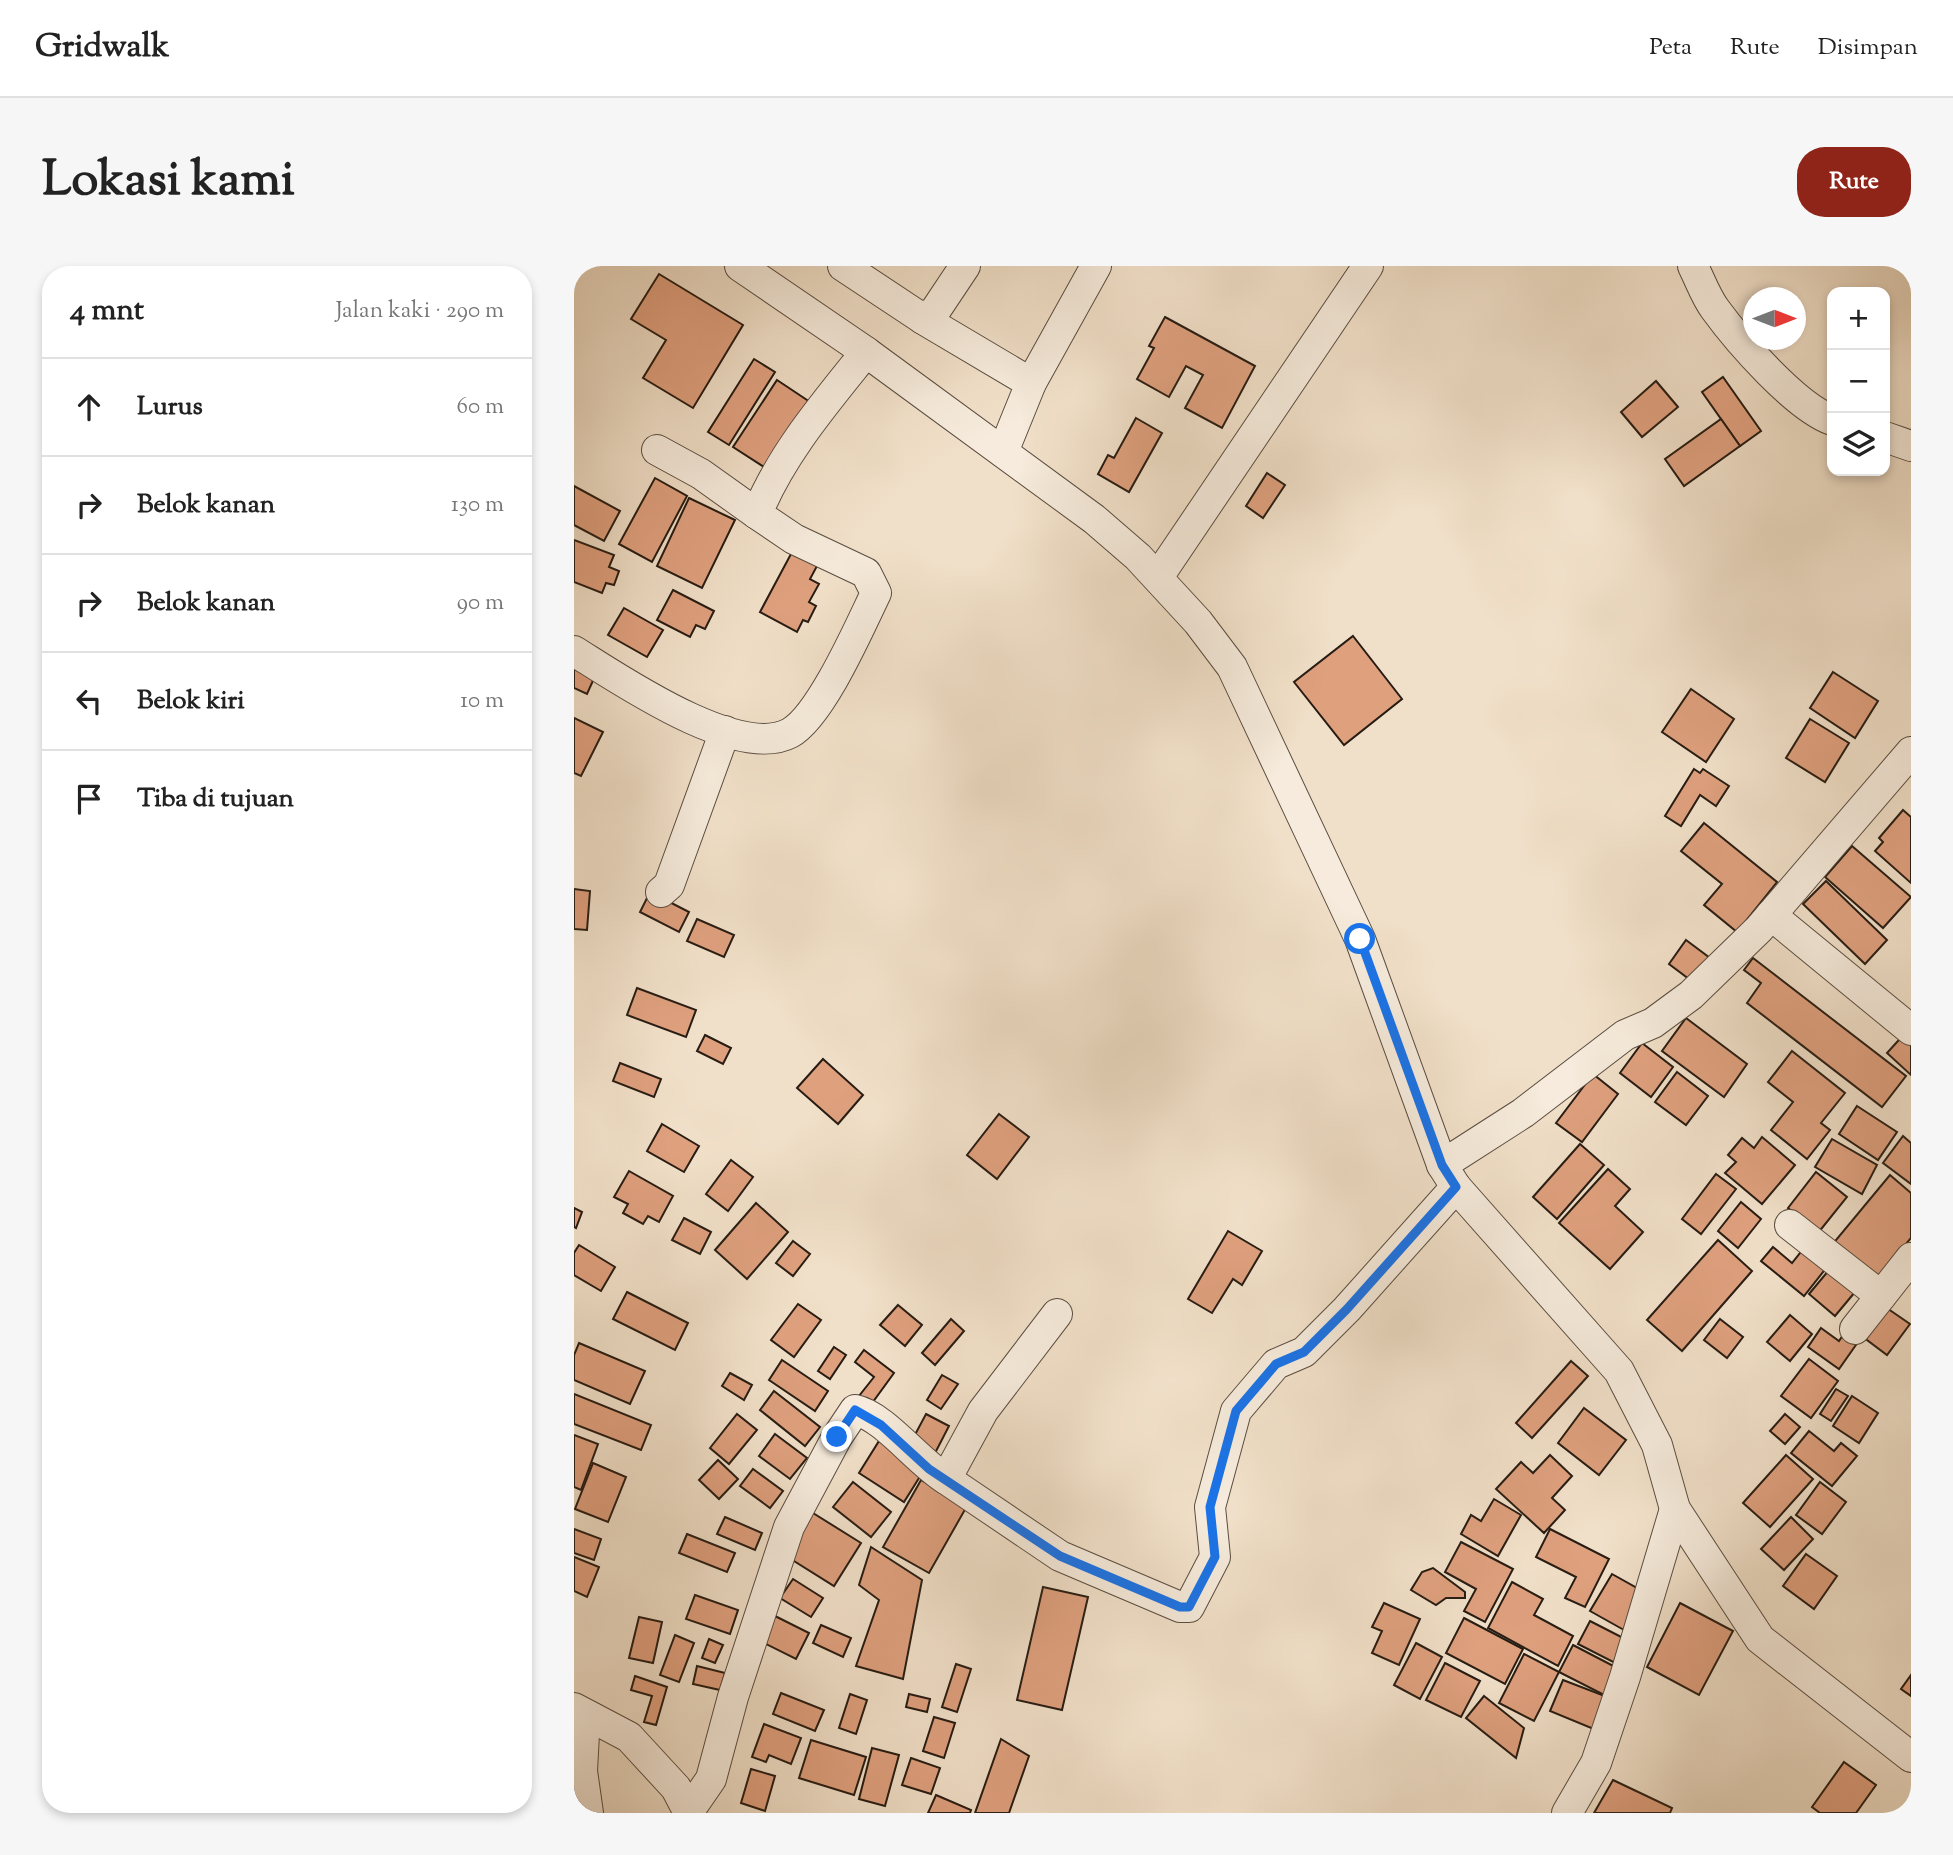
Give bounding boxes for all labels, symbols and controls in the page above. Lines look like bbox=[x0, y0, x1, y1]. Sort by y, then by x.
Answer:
text: Gridwalk bbox=[35, 24, 169, 72]
text: Peta bbox=[1649, 31, 1692, 65]
text: Rute bbox=[1730, 31, 1780, 65]
text: Disimpan bbox=[1818, 31, 1918, 65]
text: Lokasi kami bbox=[42, 147, 295, 217]
button: Rute bbox=[1797, 147, 1911, 217]
north arrow bbox=[1743, 287, 1806, 350]
map controls bbox=[1827, 287, 1890, 476]
button: + bbox=[1827, 287, 1890, 350]
text: 4 mnt bbox=[70, 290, 144, 333]
text: Jalan kaki · 290 m bbox=[335, 295, 504, 328]
button: − bbox=[1827, 350, 1890, 413]
icon: ahead bbox=[70, 388, 108, 426]
text: Lurus bbox=[137, 389, 203, 426]
text: 60 m bbox=[456, 391, 504, 424]
button: layers bbox=[1827, 413, 1890, 476]
icon: right bbox=[70, 486, 108, 524]
text: Belok kanan bbox=[137, 487, 275, 524]
text: 130 m bbox=[451, 489, 504, 522]
icon: right bbox=[70, 584, 108, 622]
text: Belok kanan bbox=[137, 585, 275, 622]
text: 90 m bbox=[457, 587, 504, 620]
icon: left bbox=[70, 682, 108, 720]
text: Belok kiri bbox=[137, 683, 245, 720]
text: 10 m bbox=[460, 685, 504, 718]
icon: arrive bbox=[70, 780, 108, 818]
text: Tiba di tujuan bbox=[137, 781, 294, 818]
route start bbox=[1344, 923, 1375, 954]
route end bbox=[821, 1421, 852, 1452]

